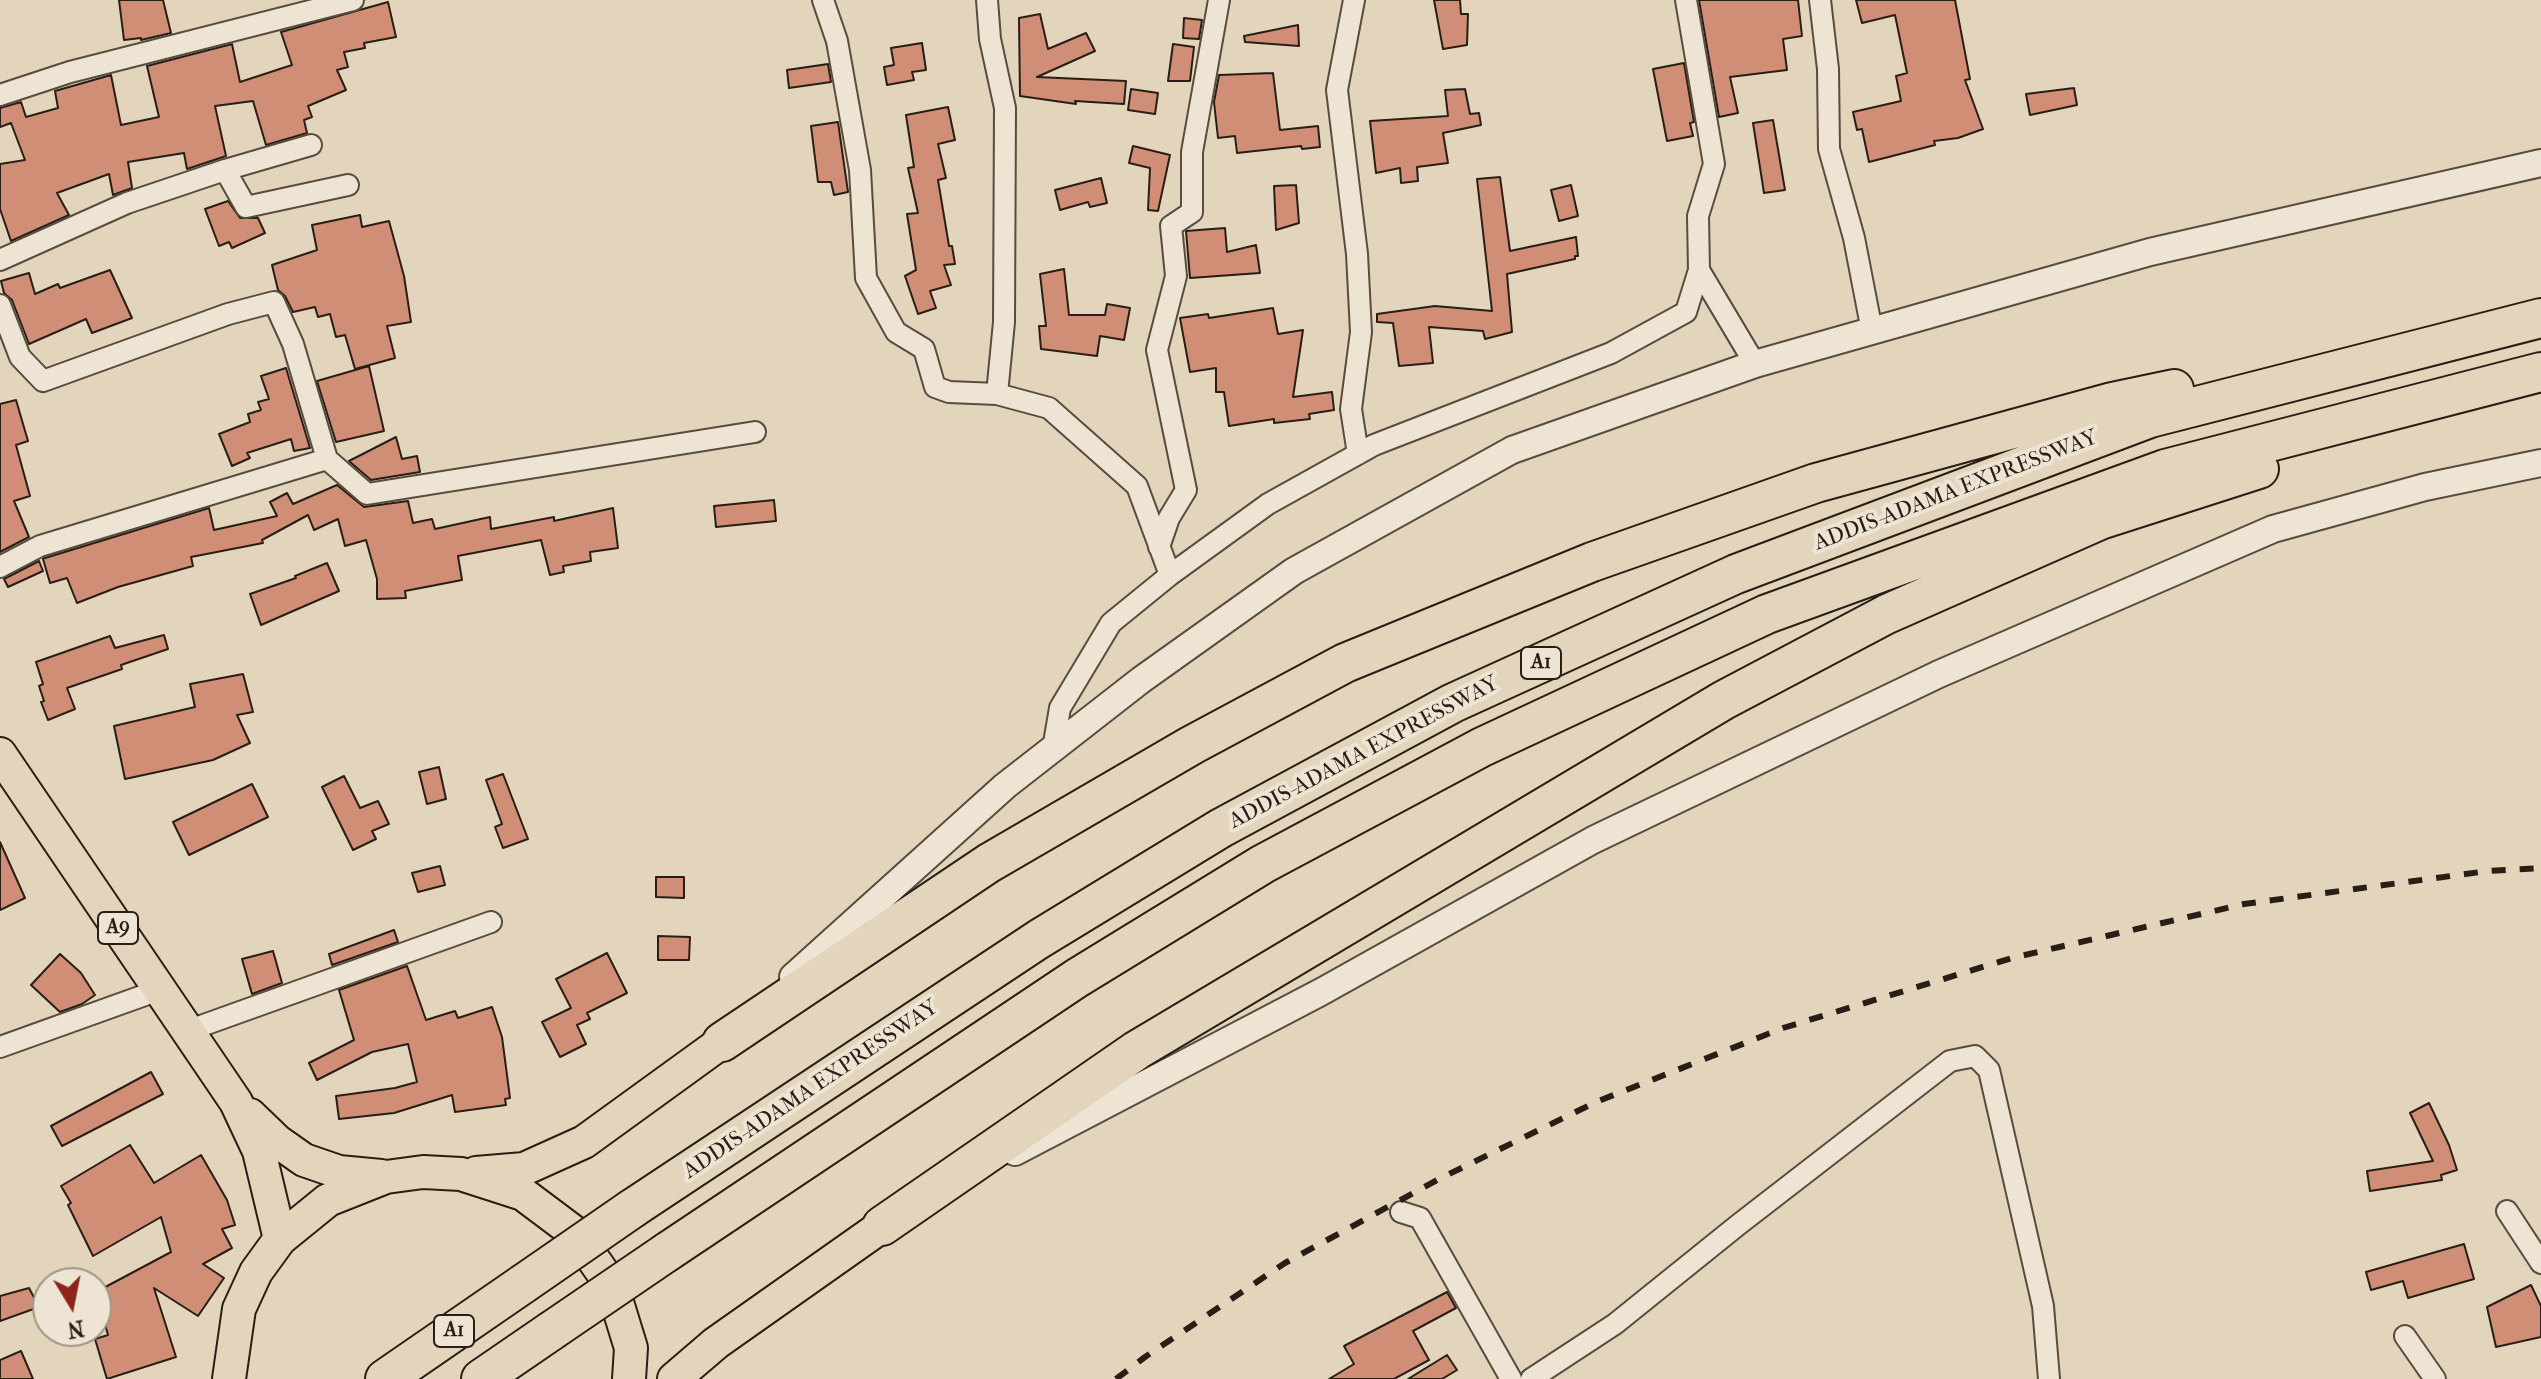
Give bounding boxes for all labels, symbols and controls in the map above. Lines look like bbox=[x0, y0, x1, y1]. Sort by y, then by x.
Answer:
street label: ADDIS-ADAMA EXPRESSWAY bbox=[1810, 425, 2102, 557]
road number: A1 bbox=[1521, 647, 1561, 679]
street label: ADDIS-ADAMA EXPRESSWAY bbox=[1225, 671, 1503, 835]
road number: A9 bbox=[98, 912, 138, 944]
street label: ADDIS-ADAMA EXPRESSWAY bbox=[679, 995, 943, 1185]
north arrow bbox=[32, 1267, 112, 1347]
text: N bbox=[65, 1314, 86, 1343]
road number: A1 bbox=[434, 1315, 474, 1347]

